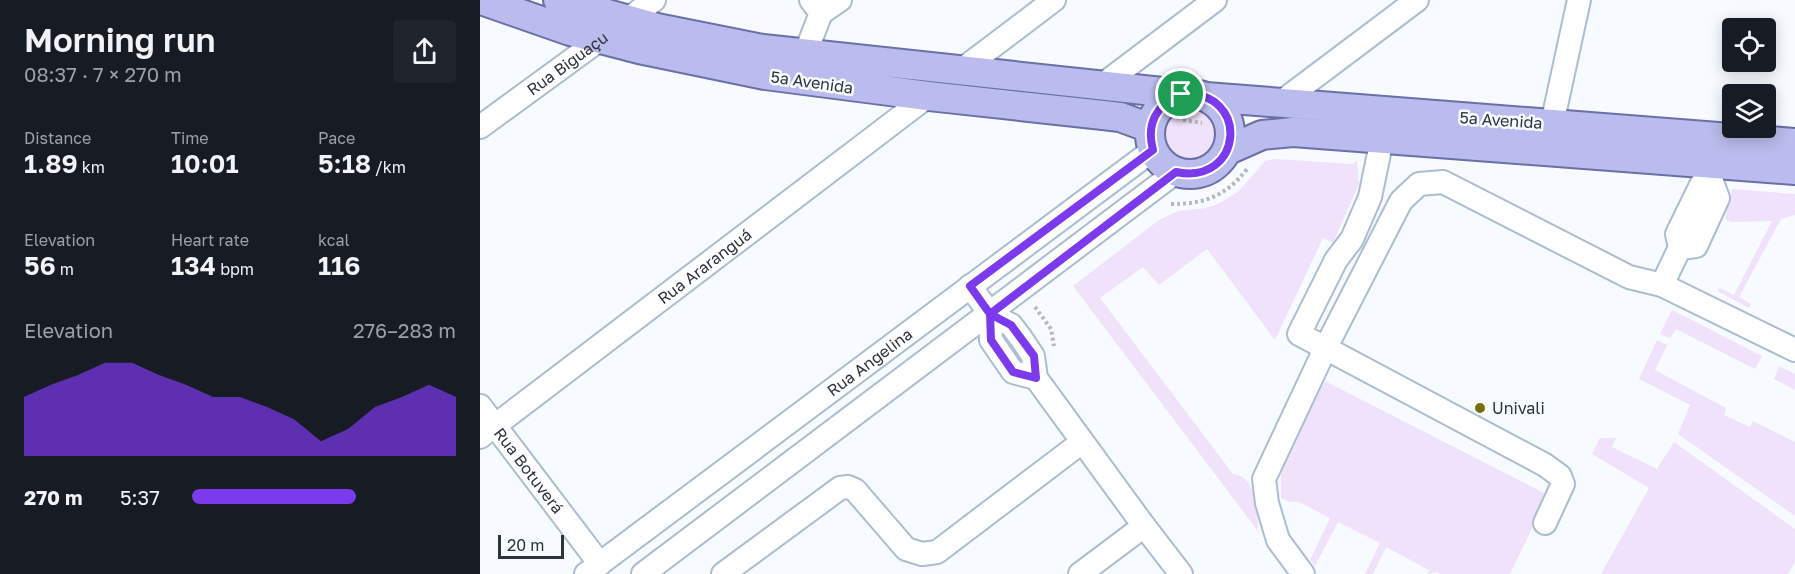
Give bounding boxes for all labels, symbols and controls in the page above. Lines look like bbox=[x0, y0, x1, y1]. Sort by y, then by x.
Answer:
map controls bbox=[1722, 18, 1776, 138]
button: locate bbox=[1722, 18, 1776, 72]
text: Morning run bbox=[24, 20, 216, 59]
button: share bbox=[393, 20, 456, 83]
street label: Rua Biguaçu bbox=[523, 27, 612, 100]
text: 08:37 · 7 × 270 m bbox=[24, 62, 182, 86]
street label: 5ª Avenida bbox=[770, 66, 854, 98]
pin bbox=[1155, 68, 1206, 119]
icon: arrive bbox=[1164, 77, 1197, 110]
button: layers bbox=[1722, 84, 1776, 138]
street label: 5ª Avenida bbox=[1459, 107, 1543, 133]
text: Distance bbox=[24, 128, 91, 148]
text: Time bbox=[171, 128, 209, 148]
text: Pace bbox=[318, 128, 355, 148]
text: 1.89 bbox=[24, 148, 78, 179]
text: 10:01 bbox=[171, 148, 239, 179]
text: 5:18 bbox=[318, 148, 371, 179]
text: km bbox=[78, 157, 105, 177]
text: /km bbox=[371, 157, 406, 177]
street label: Rua Araranguá bbox=[653, 224, 755, 308]
text: Elevation bbox=[24, 230, 95, 250]
text: Heart rate bbox=[171, 230, 249, 250]
text: kcal bbox=[318, 230, 350, 250]
text: 56 bbox=[24, 250, 56, 281]
text: 134 bbox=[171, 250, 216, 281]
text: 116 bbox=[318, 250, 360, 281]
text: m bbox=[56, 259, 74, 279]
text: bpm bbox=[216, 259, 254, 279]
text: Elevation bbox=[24, 318, 113, 342]
text: 276–283 m bbox=[353, 318, 456, 342]
street label: Rua Angelina bbox=[823, 324, 916, 400]
place label: Univali bbox=[1492, 398, 1545, 418]
marker: Univali bbox=[1473, 401, 1487, 415]
street label: Rua Botuverá bbox=[490, 424, 568, 517]
text: 270 m bbox=[24, 485, 83, 509]
text: 5:37 bbox=[120, 485, 160, 509]
scale bar bbox=[498, 532, 564, 560]
text: 20 m bbox=[507, 535, 544, 555]

